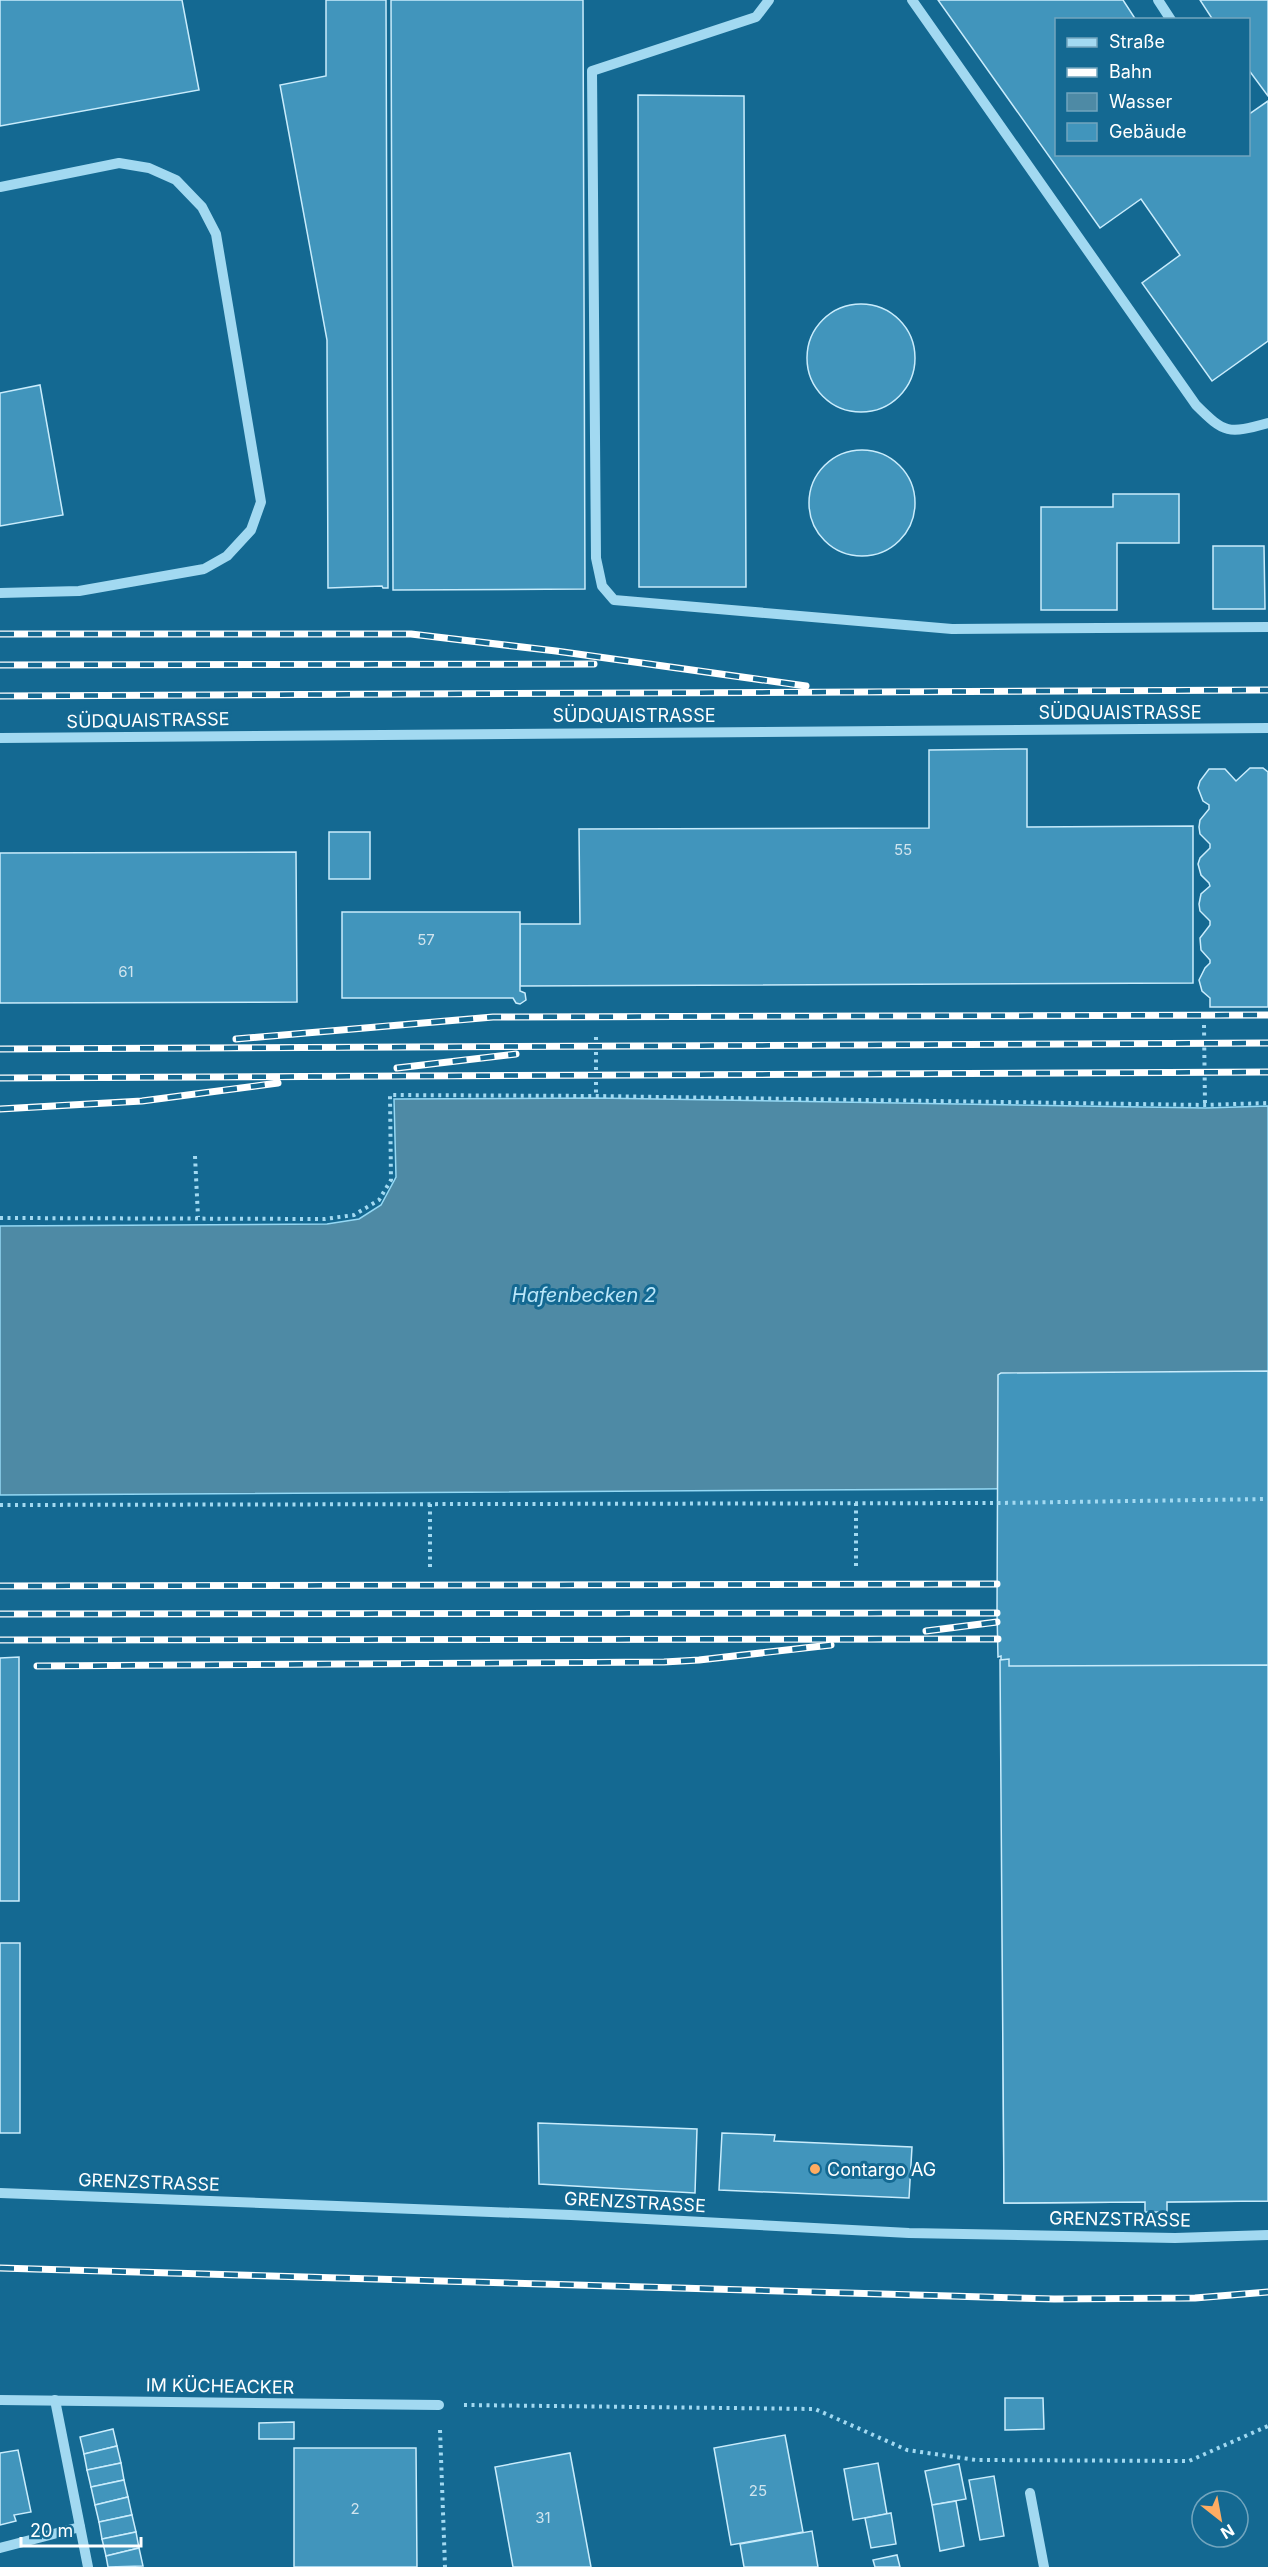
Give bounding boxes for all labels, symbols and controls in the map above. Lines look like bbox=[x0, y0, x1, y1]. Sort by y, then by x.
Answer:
legend bbox=[1055, 18, 1250, 156]
text: Straße bbox=[1109, 31, 1165, 52]
text: Bahn bbox=[1109, 61, 1152, 82]
text: Wasser bbox=[1109, 91, 1172, 112]
text: Gebäude bbox=[1109, 121, 1186, 142]
street label: SÜDQUAISTRASSE bbox=[1038, 701, 1202, 723]
street label: SÜDQUAISTRASSE bbox=[552, 704, 716, 726]
street label: SÜDQUAISTRASSE bbox=[66, 707, 230, 732]
house number: 55 bbox=[894, 840, 912, 859]
house number: 57 bbox=[417, 930, 435, 949]
house number: 61 bbox=[118, 962, 134, 981]
water label: Hafenbecken 2 bbox=[512, 1283, 656, 1307]
place label: Contargo AG bbox=[827, 2159, 936, 2180]
marker: Contargo AG bbox=[808, 2162, 822, 2176]
street label: GRENZSTRASSE bbox=[78, 2169, 220, 2195]
street label: GRENZSTRASSE bbox=[564, 2188, 706, 2216]
street label: GRENZSTRASSE bbox=[1049, 2207, 1191, 2231]
street label: IM KÜCHEACKER bbox=[146, 2373, 295, 2398]
house number: 25 bbox=[749, 2481, 767, 2500]
north arrow bbox=[1190, 2489, 1250, 2549]
house number: 2 bbox=[350, 2499, 360, 2518]
house number: 31 bbox=[535, 2508, 551, 2527]
scale bar bbox=[21, 2510, 141, 2548]
text: 20 m bbox=[30, 2520, 73, 2541]
text: N bbox=[1217, 2520, 1238, 2544]

